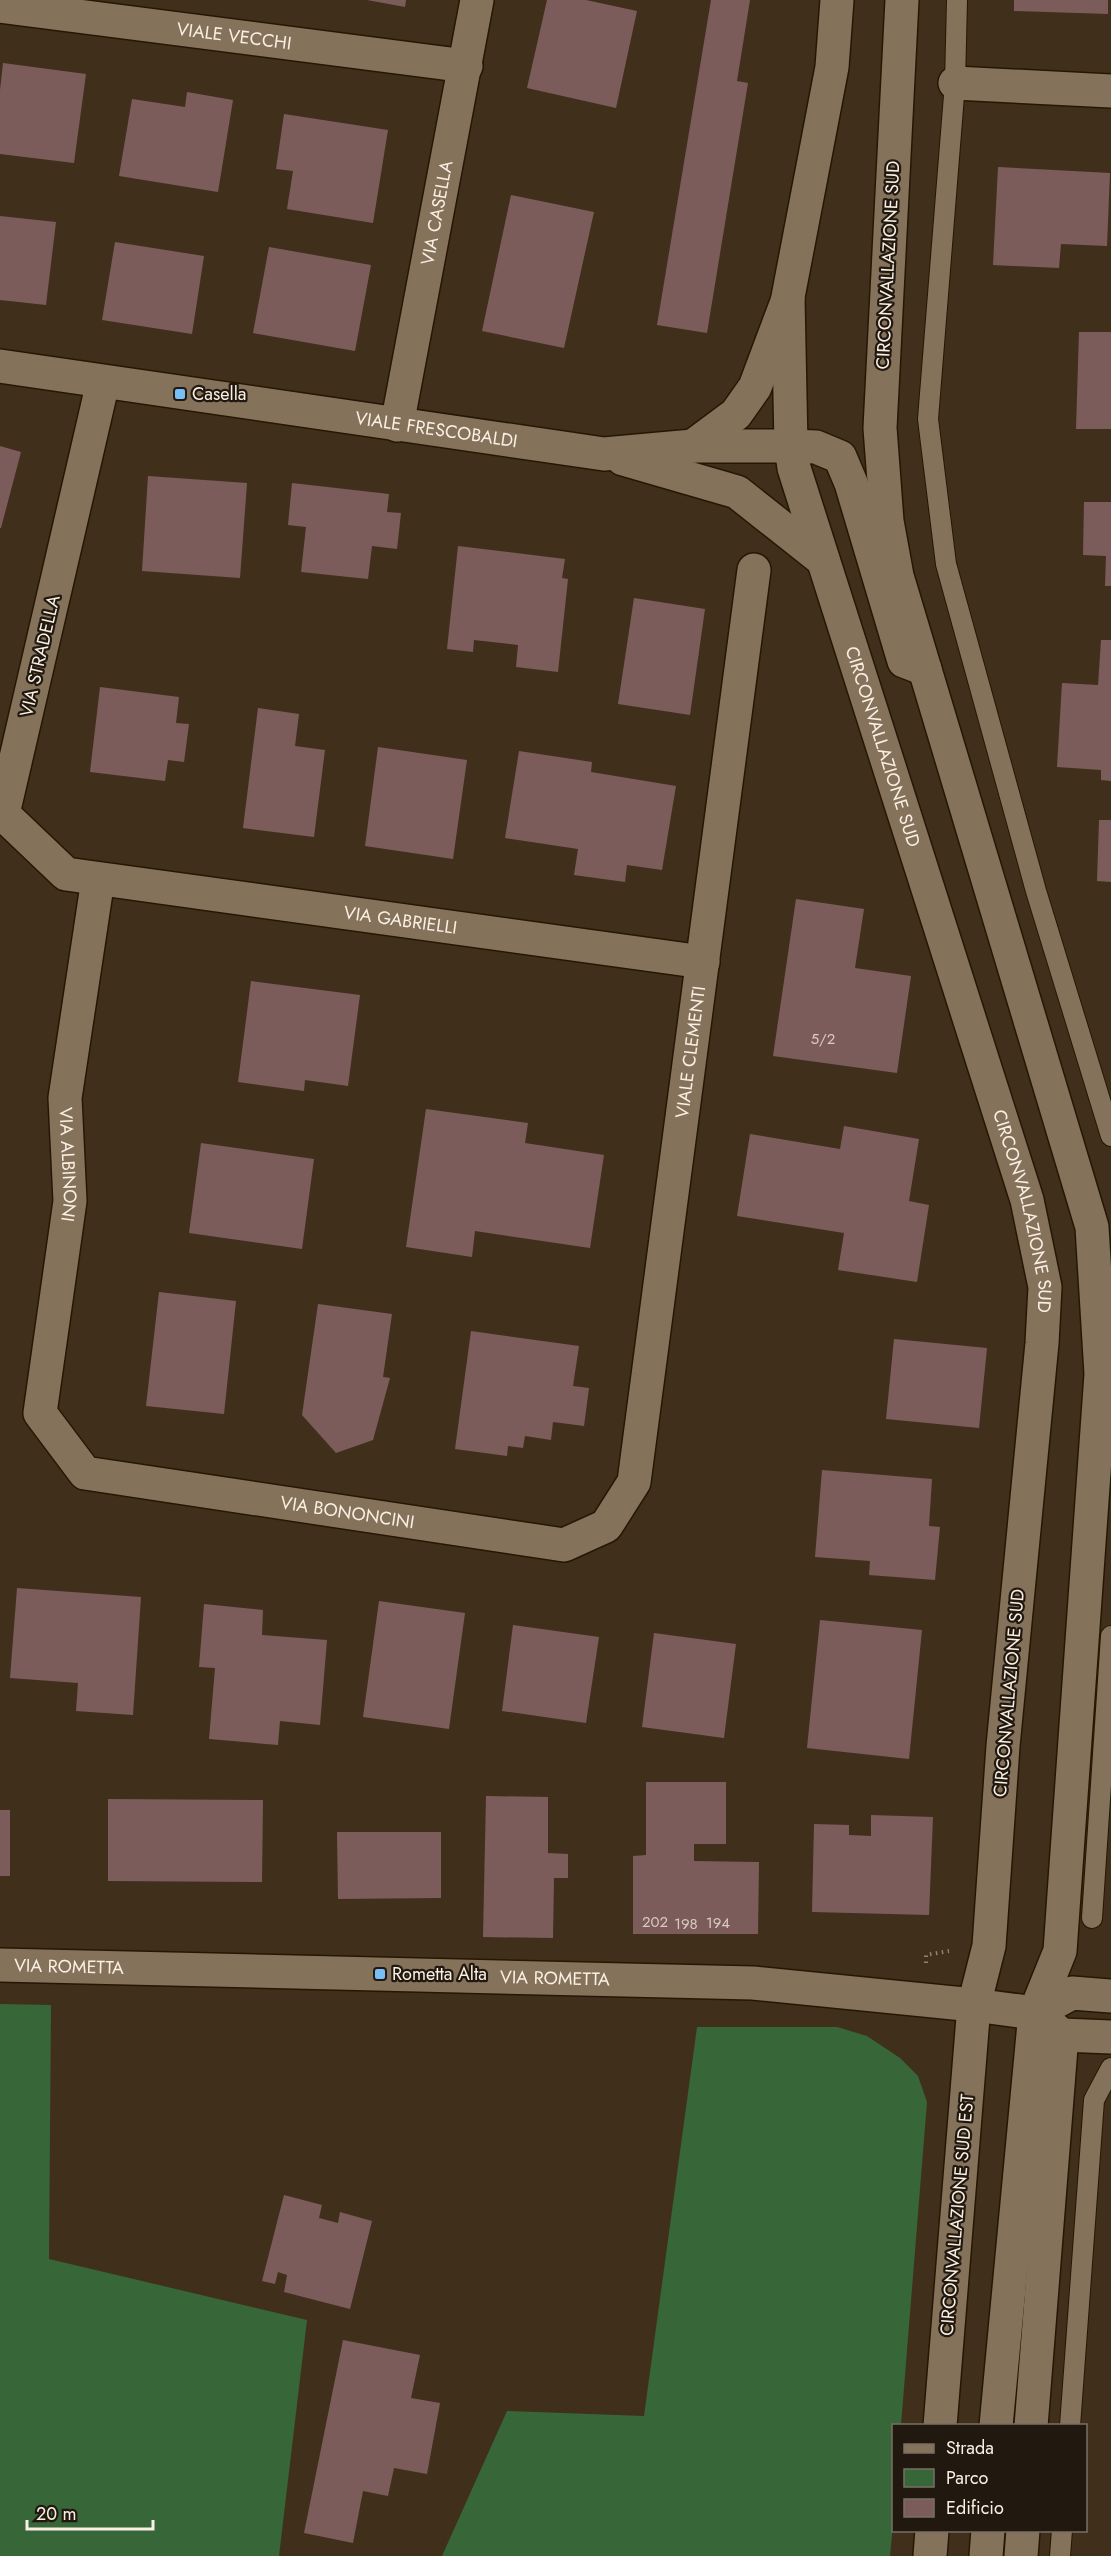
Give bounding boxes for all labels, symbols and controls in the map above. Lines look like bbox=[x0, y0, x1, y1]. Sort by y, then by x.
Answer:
street label: VIALE VECCHI bbox=[175, 16, 293, 56]
street label: VIA CASELLA bbox=[414, 158, 460, 267]
street label: CIRCONVALLAZIONE SUD bbox=[870, 160, 906, 370]
place label: Casella bbox=[192, 381, 246, 407]
marker: Casella bbox=[173, 387, 187, 401]
street label: VIALE FRESCOBALDI bbox=[354, 405, 519, 454]
street label: VIA STRADELLA bbox=[13, 592, 67, 720]
street label: CIRCONVALLAZIONE SUD bbox=[839, 643, 927, 850]
street label: VIA GABRIELLI bbox=[342, 900, 459, 941]
street label: VIALE CLEMENTI bbox=[669, 984, 712, 1120]
house number: 5/2 bbox=[811, 1028, 835, 1050]
street label: CIRCONVALLAZIONE SUD bbox=[986, 1106, 1058, 1314]
street label: VIA ALBINONI bbox=[52, 1107, 83, 1223]
street label: VIA BONONCINI bbox=[279, 1490, 416, 1535]
street label: CIRCONVALLAZIONE SUD bbox=[987, 1588, 1031, 1798]
house number: 202 bbox=[642, 1911, 668, 1933]
house number: 194 bbox=[706, 1912, 730, 1934]
house number: 198 bbox=[674, 1913, 698, 1935]
street label: VIA ROMETTA bbox=[14, 1952, 124, 1981]
place label: Rometta Alta bbox=[392, 1961, 487, 1987]
street label: VIA ROMETTA bbox=[500, 1964, 610, 1993]
marker: Rometta Alta bbox=[373, 1967, 387, 1981]
street label: CIRCONVALLAZIONE SUD EST bbox=[933, 2092, 981, 2337]
legend bbox=[892, 2424, 1087, 2532]
text: Strada bbox=[946, 2435, 994, 2461]
text: Parco bbox=[946, 2465, 988, 2491]
scale bar bbox=[27, 2493, 153, 2531]
text: Edificio bbox=[946, 2495, 1004, 2521]
text: 20 m bbox=[36, 2501, 76, 2527]

